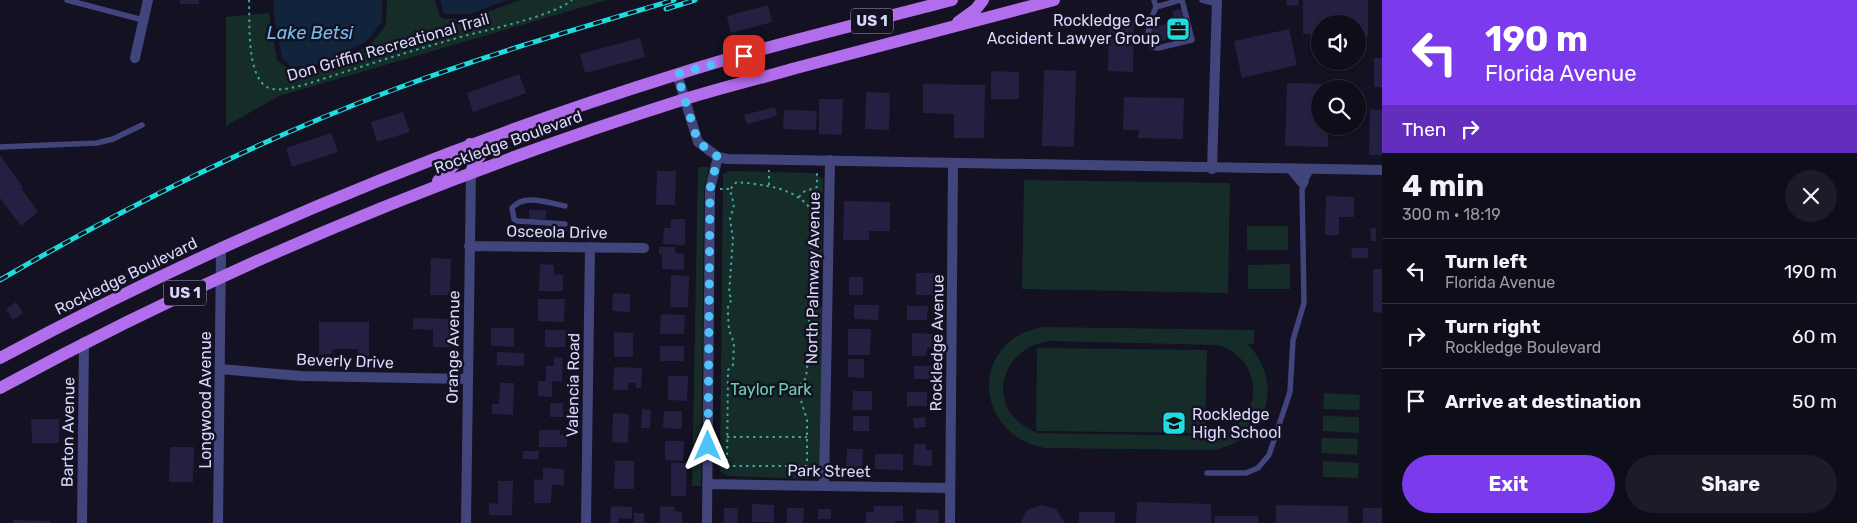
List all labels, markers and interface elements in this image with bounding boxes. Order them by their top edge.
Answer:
road number: US 1 [851,8,893,34]
street label: Don Griffin Recreational Trail [285,9,491,85]
place label: Rockledge Car Accident Lawyer Group [987,11,1160,48]
map controls [1311,15,1366,135]
button: sound [1311,15,1366,70]
office icon: Rockledge Car Accident Lawyer Group [1165,16,1191,42]
text: 190 m [1485,18,1588,60]
icon: left [1402,20,1467,85]
water label: Lake Betsi [267,22,354,44]
pin [723,35,765,77]
icon: arrive [730,42,758,70]
text: Florida Avenue [1485,60,1637,87]
button: search [1311,80,1366,135]
street label: Rockledge Boulevard [431,106,585,178]
icon: right [1456,115,1484,143]
text: Then [1402,118,1446,141]
text: 4 min [1402,168,1484,204]
button: close [1785,170,1837,222]
street label: North Palmway Avenue [802,192,824,364]
text: 300 m · 18:19 [1402,205,1501,224]
street label: Osceola Drive [506,222,608,242]
street label: Rockledge Boulevard [52,233,200,319]
text: Turn left [1445,250,1527,273]
icon: left [1402,257,1430,285]
text: 190 m [1784,260,1837,283]
text: Florida Avenue [1445,273,1555,292]
street label: Rockledge Avenue [926,274,948,412]
road number: US 1 [164,280,206,306]
street label: Orange Avenue [443,290,463,404]
text: Turn right [1445,315,1540,338]
icon: right [1402,322,1430,350]
text: 60 m [1792,325,1837,348]
street label: Longwood Avenue [196,331,215,469]
street label: Valencia Road [563,333,583,437]
text: Rockledge Boulevard [1445,338,1601,357]
street label: Beverly Drive [296,350,394,372]
street label: Barton Avenue [58,377,78,487]
park label: Taylor Park [730,380,812,399]
icon: arrive [1402,387,1430,415]
text: Arrive at destination [1445,390,1641,413]
text: 50 m [1792,390,1837,413]
place label: Rockledge High School [1192,405,1281,442]
school or university icon: Rockledge High School [1161,410,1187,436]
position arrow [681,419,733,471]
button: Exit [1402,455,1615,513]
button: Share [1625,455,1837,513]
street label: Park Street [787,461,871,481]

